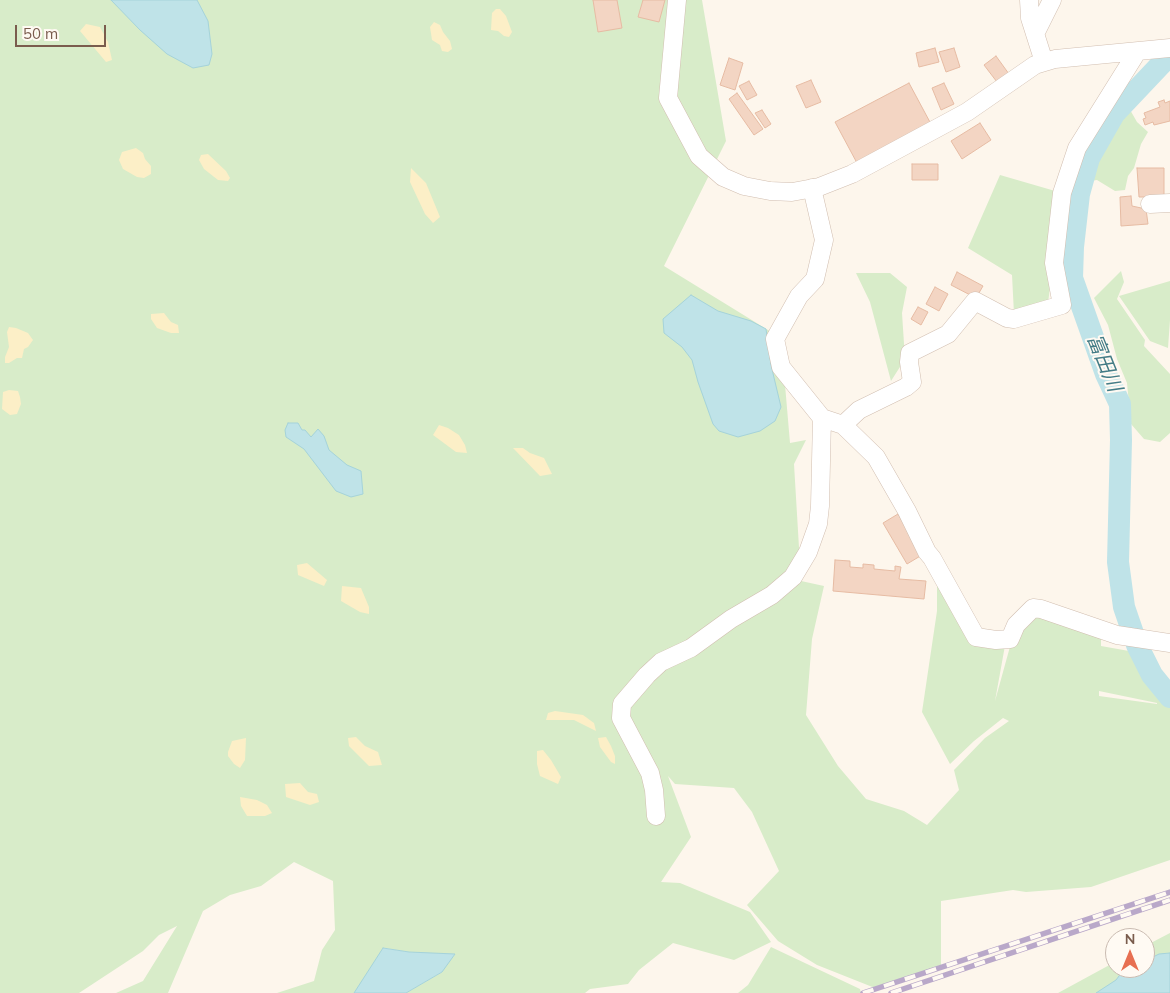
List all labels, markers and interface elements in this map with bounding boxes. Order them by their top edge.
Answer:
scale bar [18,15,109,47]
text: 50 m [23,24,58,43]
water label: 富田川 [1082,331,1126,395]
north arrow [1105,928,1155,978]
text: N [1125,930,1135,948]

